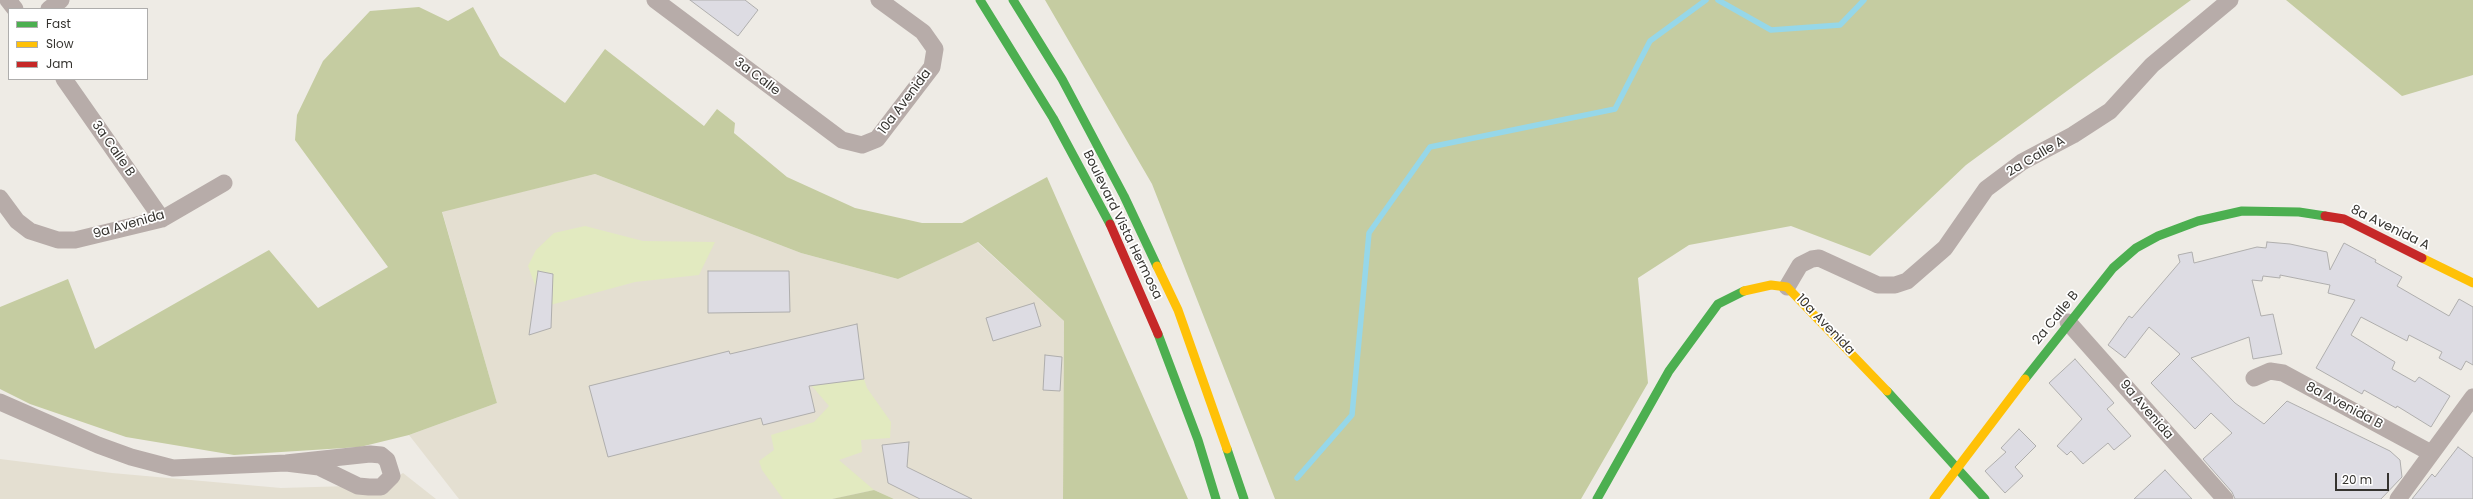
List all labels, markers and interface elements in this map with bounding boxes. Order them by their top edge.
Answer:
legend [8,8,148,80]
text: Fast [46,15,71,32]
text: Slow [46,35,74,52]
text: Jam [46,55,73,72]
street label: 3a Calle [731,55,783,99]
street label: 10a Avenida [875,66,935,138]
street label: 3a Calle B [88,118,138,180]
street label: 2a Calle A [2004,134,2068,180]
street label: Boulevard Vista Hermosa [1079,148,1165,302]
street label: 8a Avenida A [2348,202,2432,254]
street label: 9a Avenida [91,207,167,243]
street label: 2a Calle B [2030,288,2082,348]
street label: 10a Avenida [1792,292,1858,358]
street label: 9a Avenida [2116,377,2176,443]
street label: 8a Avenida B [2303,379,2385,433]
scale bar [2337,465,2391,491]
text: 20 m [2342,471,2372,488]

